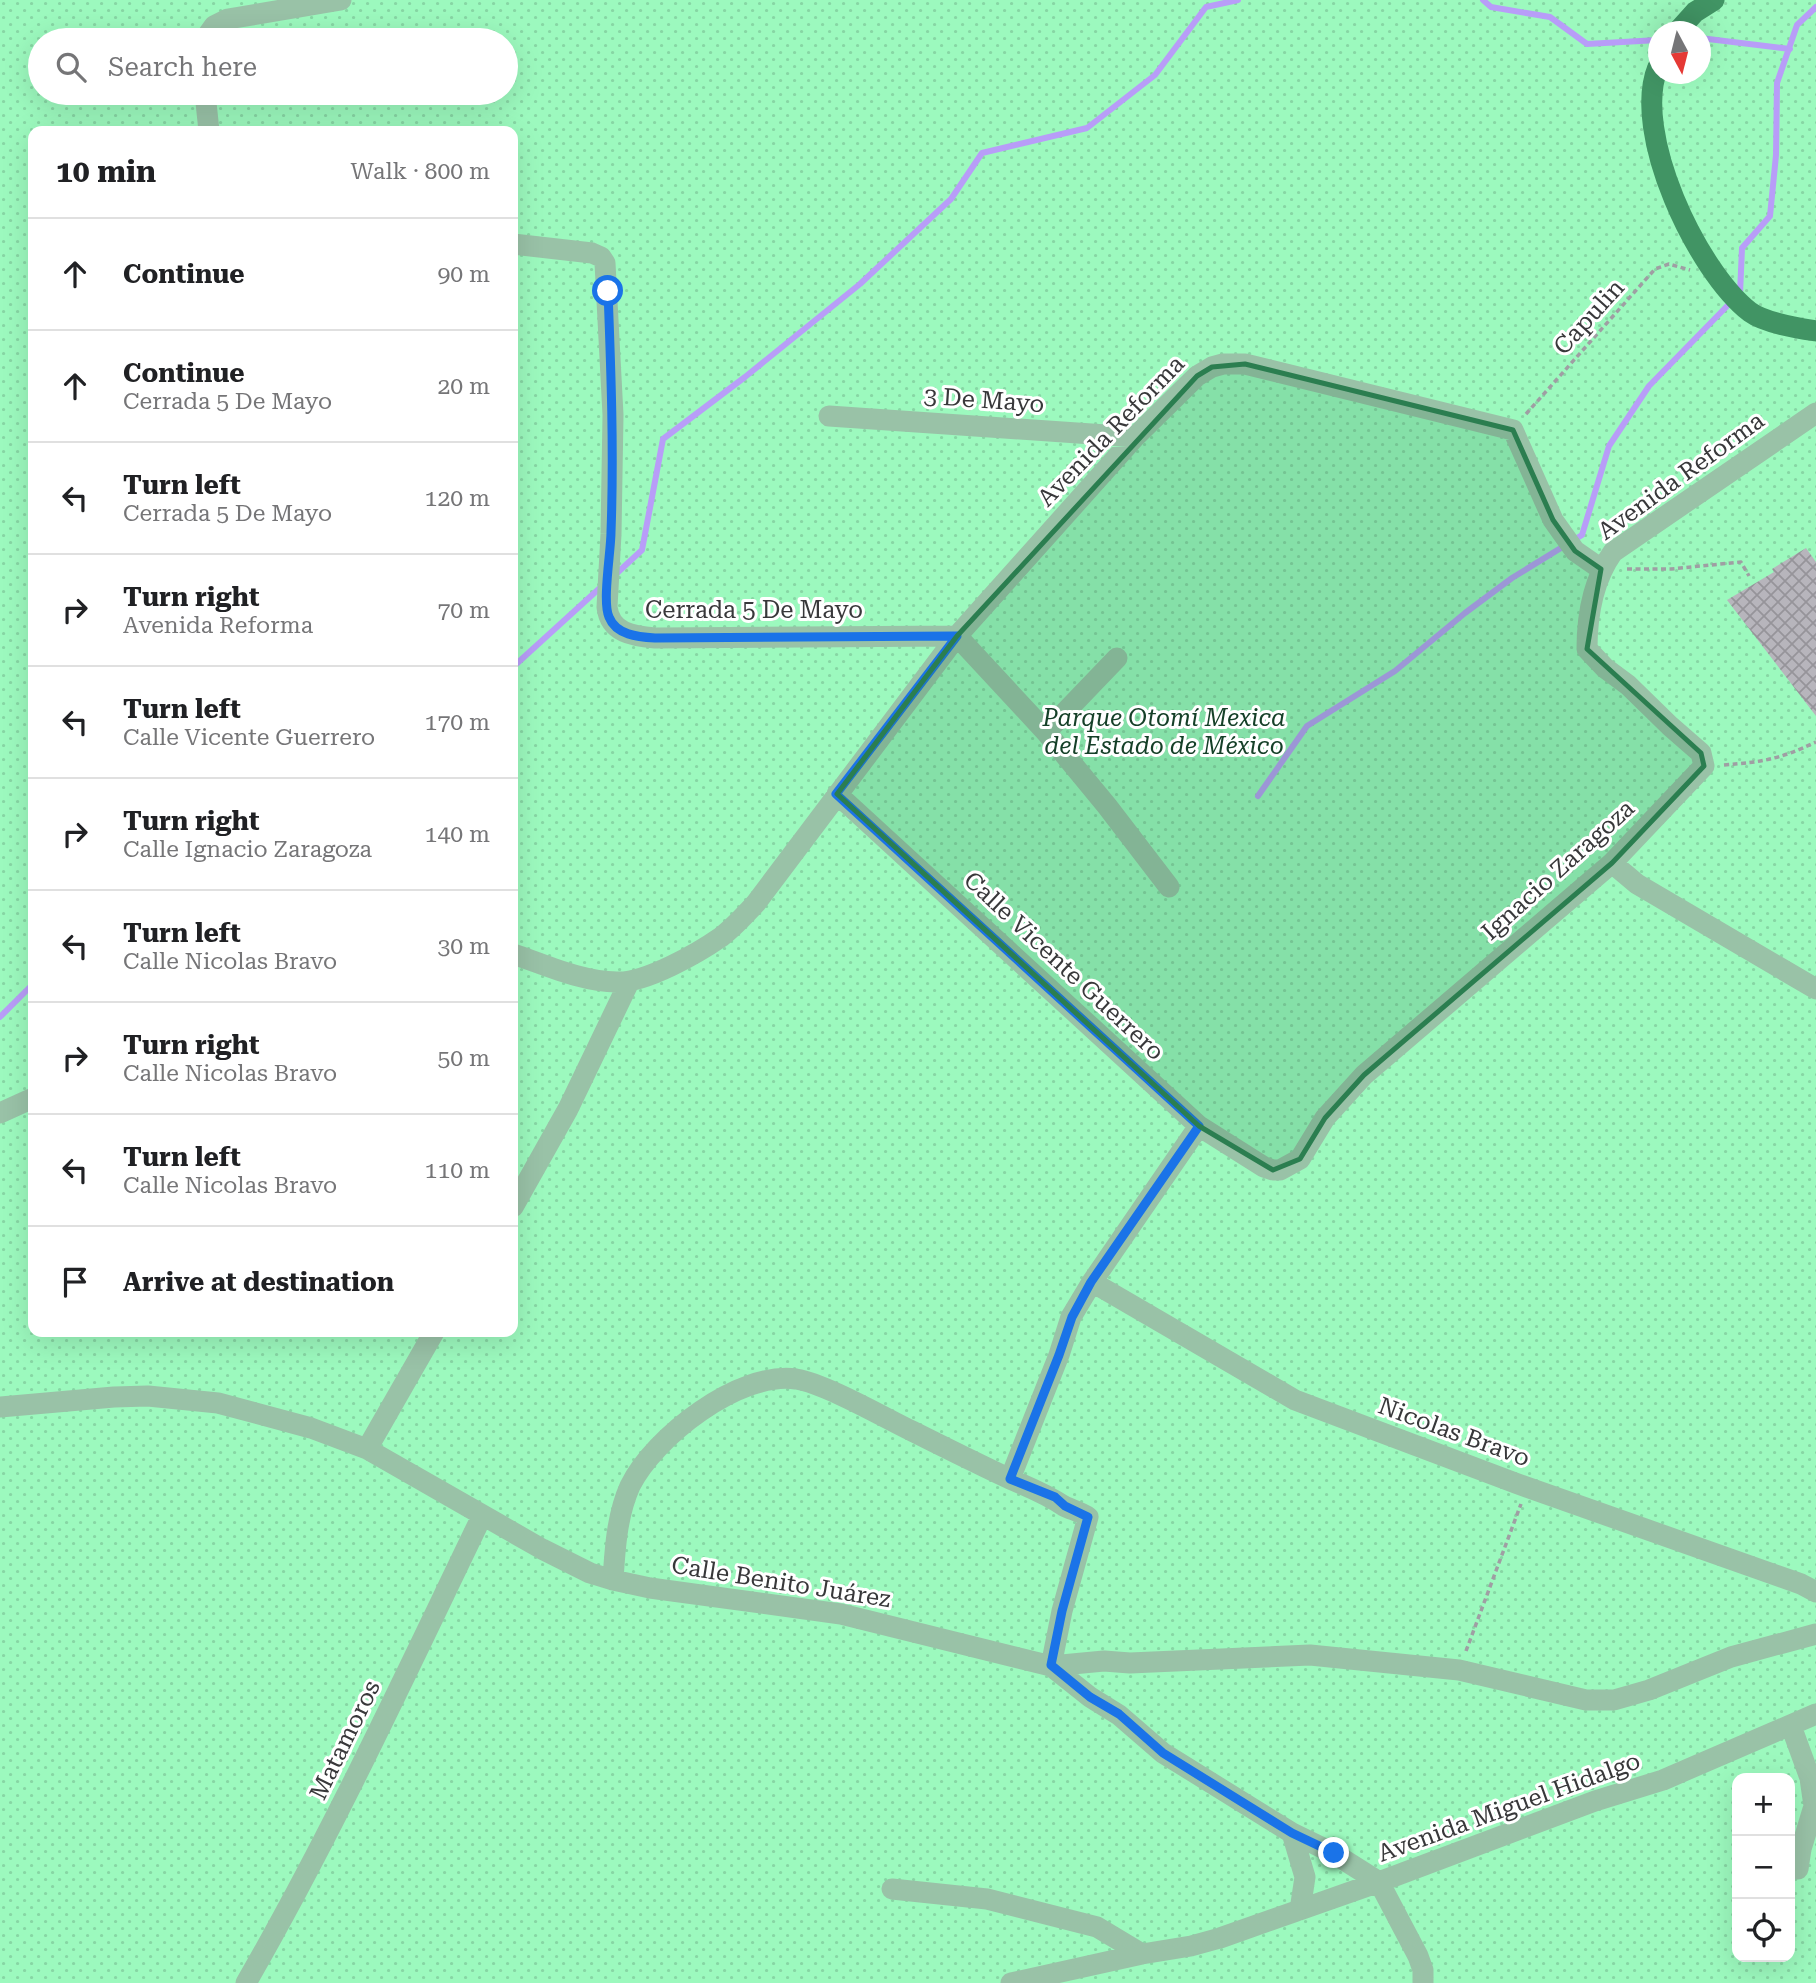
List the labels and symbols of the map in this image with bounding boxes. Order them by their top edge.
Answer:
north arrow [1648,21,1711,84]
street label: Capulin [1548,274,1630,360]
route start [592,275,623,306]
street label: Avenida Reforma [1032,350,1190,512]
street label: 3 De Mayo [923,382,1045,418]
street label: Avenida Reforma [1593,406,1769,546]
street label: Cerrada 5 De Mayo [645,596,863,624]
park label: Parque Otomí Mexica del Estado de México [1041,704,1286,760]
street label: Ignacio Zaragoza [1476,794,1640,946]
street label: Calle Vicente Guerrero [958,866,1170,1066]
street label: Nicolas Bravo [1374,1392,1534,1472]
street label: Calle Benito Juárez [669,1551,893,1613]
street label: Matamoros [304,1676,386,1804]
street label: Avenida Miguel Hidalgo [1374,1746,1644,1868]
route end [1318,1837,1349,1868]

